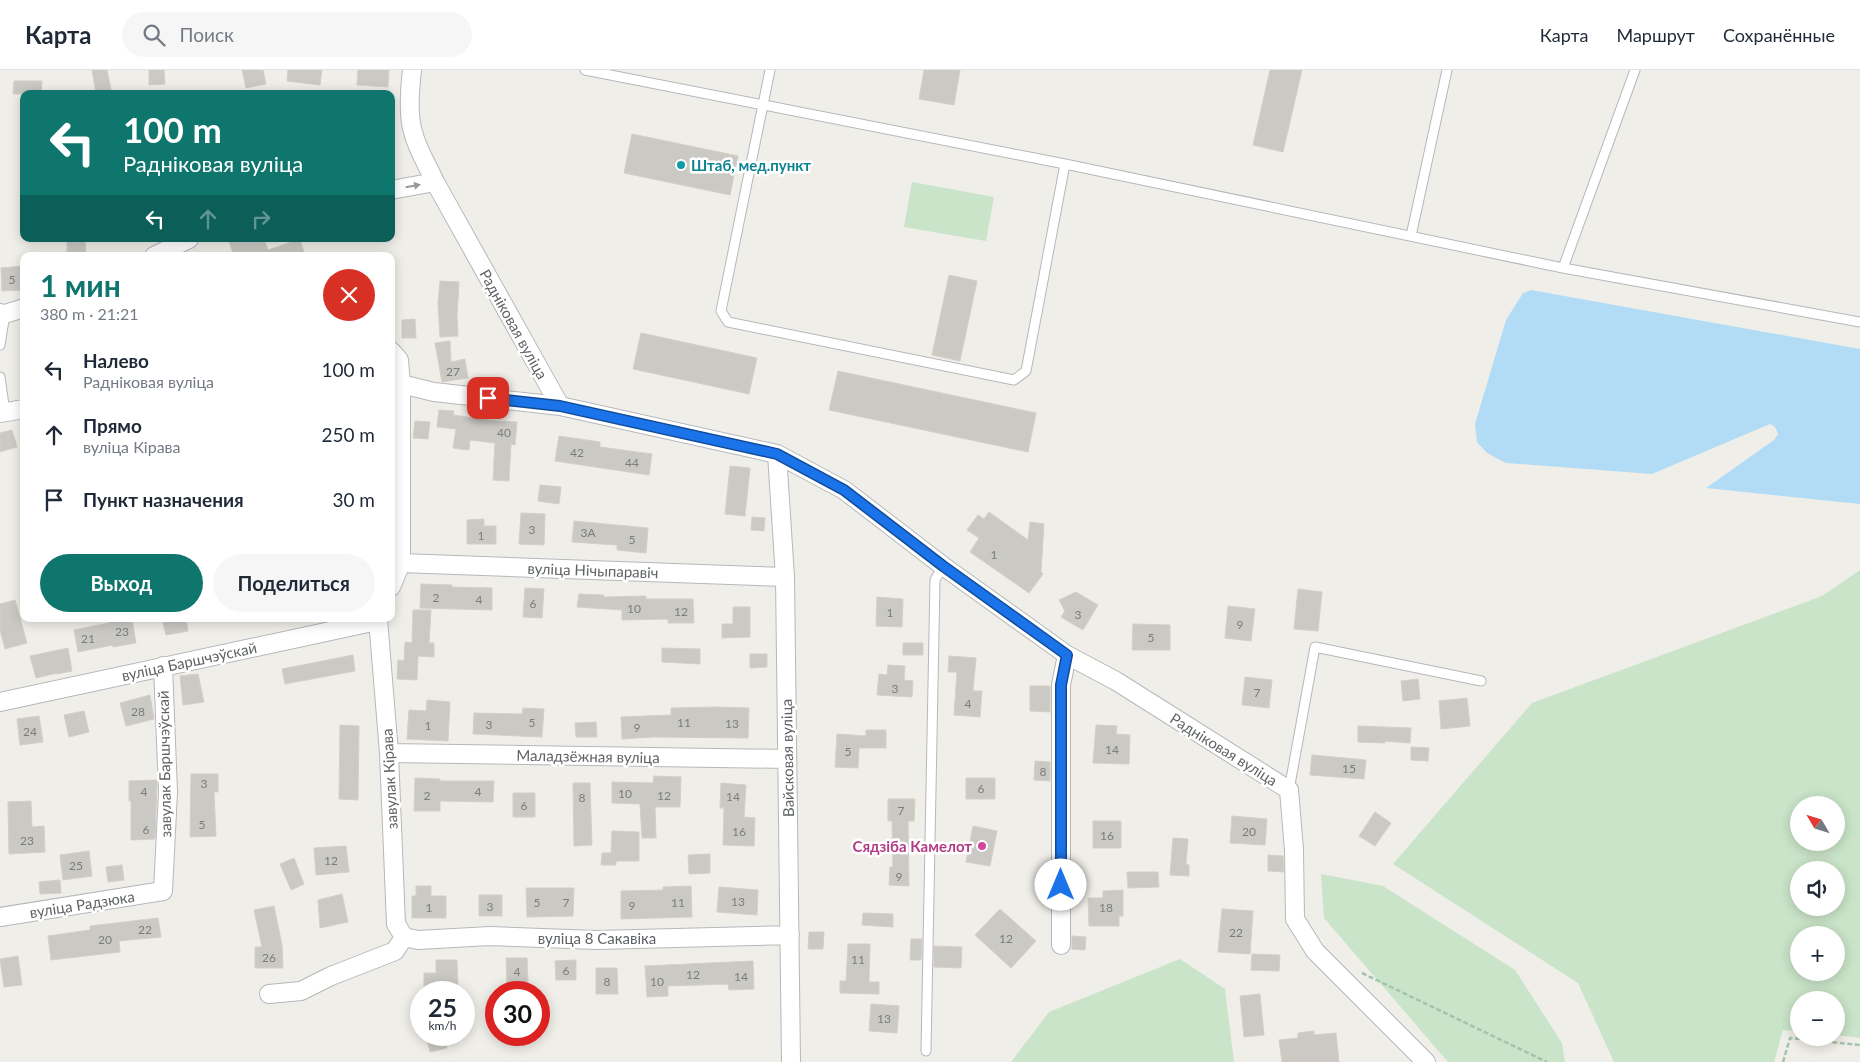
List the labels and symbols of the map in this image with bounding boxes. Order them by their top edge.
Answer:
place label: Штаб, мeд.пункт [691,156,811,174]
marker: Штаб, мeд.пункт [675,159,687,171]
one-way arrow [406,182,422,190]
street label: Радніковая вуліца [476,266,552,382]
house number: 5 [9,272,16,287]
house number: 27 [446,364,460,379]
pin [467,377,509,419]
house number: 40 [497,425,511,440]
house number: 42 [570,445,584,460]
house number: 44 [625,455,639,470]
house number: 3 [529,522,536,537]
house number: 3А [580,525,596,540]
house number: 1 [478,528,485,543]
house number: 5 [629,532,636,547]
house number: 1 [991,547,998,562]
street label: вуліца Нічыпаравіч [527,559,659,581]
house number: 2 [433,590,440,605]
house number: 4 [476,592,483,607]
house number: 6 [530,596,537,611]
house number: 10 [627,601,641,616]
house number: 12 [674,604,688,619]
house number: 1 [887,605,894,620]
house number: 3 [1075,607,1082,622]
house number: 9 [1237,617,1244,632]
house number: 23 [115,624,129,639]
house number: 5 [1148,630,1155,645]
house number: 21 [81,631,95,646]
street label: вуліца Баршчэўскай [120,638,258,684]
house number: 3 [892,681,899,696]
house number: 7 [1254,685,1261,700]
street label: завулак Баршчэўскай [154,690,174,838]
house number: 4 [965,696,972,711]
street label: Вайсковая вуліца [777,699,797,817]
house number: 28 [131,704,145,719]
street label: Радніковая вуліца [1167,709,1281,789]
house number: 5 [529,715,536,730]
house number: 11 [677,715,691,730]
house number: 13 [725,716,739,731]
house number: 3 [486,717,493,732]
house number: 1 [425,718,432,733]
house number: 9 [634,720,641,735]
house number: 24 [23,724,37,739]
street label: завулак Кірава [377,728,401,830]
house number: 14 [1105,742,1119,757]
house number: 5 [845,744,852,759]
street label: Маладзёжная вуліца [516,746,660,766]
house number: 15 [1342,761,1356,776]
house number: 8 [1040,764,1047,779]
house number: 3 [201,776,208,791]
house number: 6 [978,781,985,796]
house number: 4 [141,784,148,799]
house number: 4 [475,784,482,799]
house number: 10 [618,786,632,801]
house number: 2 [424,788,431,803]
house number: 12 [657,788,671,803]
house number: 14 [726,789,740,804]
house number: 8 [579,790,586,805]
north arrow [1790,796,1845,851]
house number: 6 [521,798,528,813]
house number: 7 [898,803,905,818]
house number: 5 [199,817,206,832]
house number: 6 [143,822,150,837]
house number: 16 [732,824,746,839]
house number: 20 [1242,824,1256,839]
house number: 16 [1100,828,1114,843]
house number: 23 [20,833,34,848]
place label: Сядзіба Камелот [853,837,972,855]
marker: Сядзіба Камелот [976,840,988,852]
house number: 12 [324,853,338,868]
house number: 25 [69,858,83,873]
position arrow [1034,858,1086,910]
house number: 9 [896,869,903,884]
street label: вуліца Радзюка [28,887,136,921]
house number: 13 [731,894,745,909]
house number: 5 [534,895,541,910]
house number: 7 [563,895,570,910]
house number: 11 [671,895,685,910]
house number: 9 [629,898,636,913]
house number: 3 [487,899,494,914]
house number: 1 [426,900,433,915]
house number: 18 [1099,900,1113,915]
house number: 22 [138,922,152,937]
house number: 22 [1229,925,1243,940]
street label: вуліца 8 Сакавіка [538,929,656,947]
house number: 12 [999,931,1013,946]
house number: 20 [98,932,112,947]
house number: 26 [262,950,276,965]
house number: 11 [851,952,865,967]
house number: 6 [563,963,570,978]
house number: 4 [514,964,521,979]
house number: 12 [686,967,700,982]
house number: 14 [734,969,748,984]
house number: 8 [604,974,611,989]
house number: 10 [650,974,664,989]
speed limit sign: 30 [485,981,550,1046]
house number: 13 [877,1011,891,1026]

